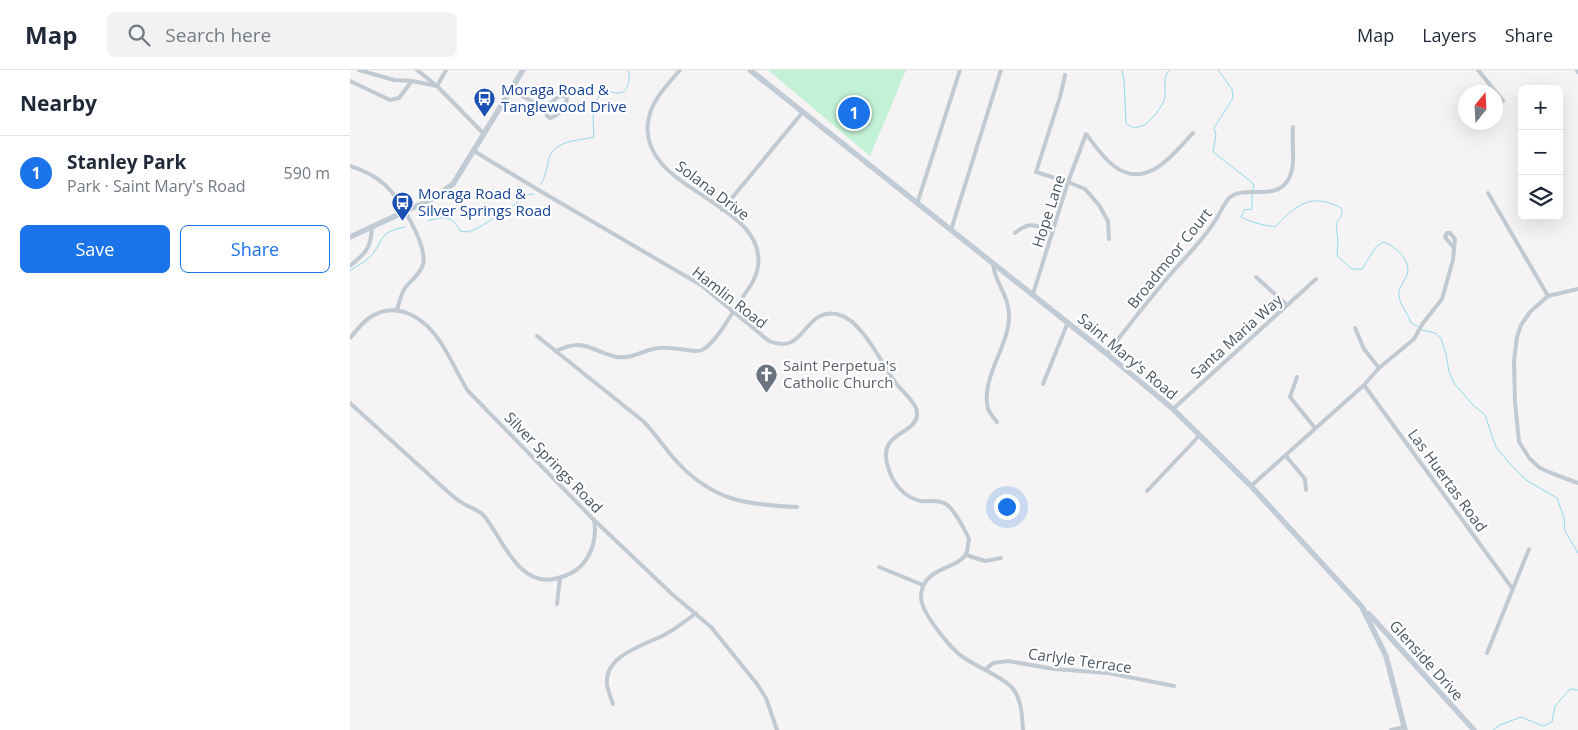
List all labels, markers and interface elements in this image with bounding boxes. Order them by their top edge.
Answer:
search box [107,12,457,57]
text: Map [25,18,77,51]
icon: search [125,21,153,49]
text: Search here [165,22,271,48]
text: Map [1357,23,1394,47]
text: Layers [1422,23,1477,47]
text: Share [1505,23,1553,47]
place label: Moraga Road & Tanglewood Drive [501,79,627,116]
north arrow [1458,85,1503,130]
map controls [1518,85,1563,220]
button: + [1518,85,1563,130]
bus stop icon: Moraga Road & Tanglewood Drive [473,86,497,117]
text: Nearby [20,89,97,117]
pin: 1 [838,94,870,132]
button: − [1518,130,1563,175]
text: Stanley Park [67,149,186,175]
street label: Solana Drive [672,156,754,224]
text: 1 [31,162,41,184]
text: 590 m [284,162,330,184]
street label: Hope Lane [1027,172,1069,250]
text: Park · Saint Mary's Road [67,175,246,197]
button: layers [1518,175,1563,220]
place label: Moraga Road & Silver Springs Road [418,183,551,220]
bus stop icon: Moraga Road & Silver Springs Road [390,190,414,221]
street label: Broadmoor Court [1122,204,1216,312]
button: Save [20,225,170,273]
button: Share [180,225,330,273]
street label: Hamlin Road [688,261,772,333]
street label: Santa Maria Way [1186,289,1287,383]
street label: Saint Mary's Road [1074,308,1182,404]
place label: Saint Perpetua's Catholic Church [783,355,896,392]
church icon: Saint Perpetua's Catholic Church [755,362,779,393]
street label: Silver Springs Road [501,407,607,517]
street label: Las Huertas Road [1404,425,1492,535]
your location [994,494,1020,520]
street label: Glenside Drive [1386,616,1468,704]
street label: Carlyle Terrace [1027,643,1133,677]

